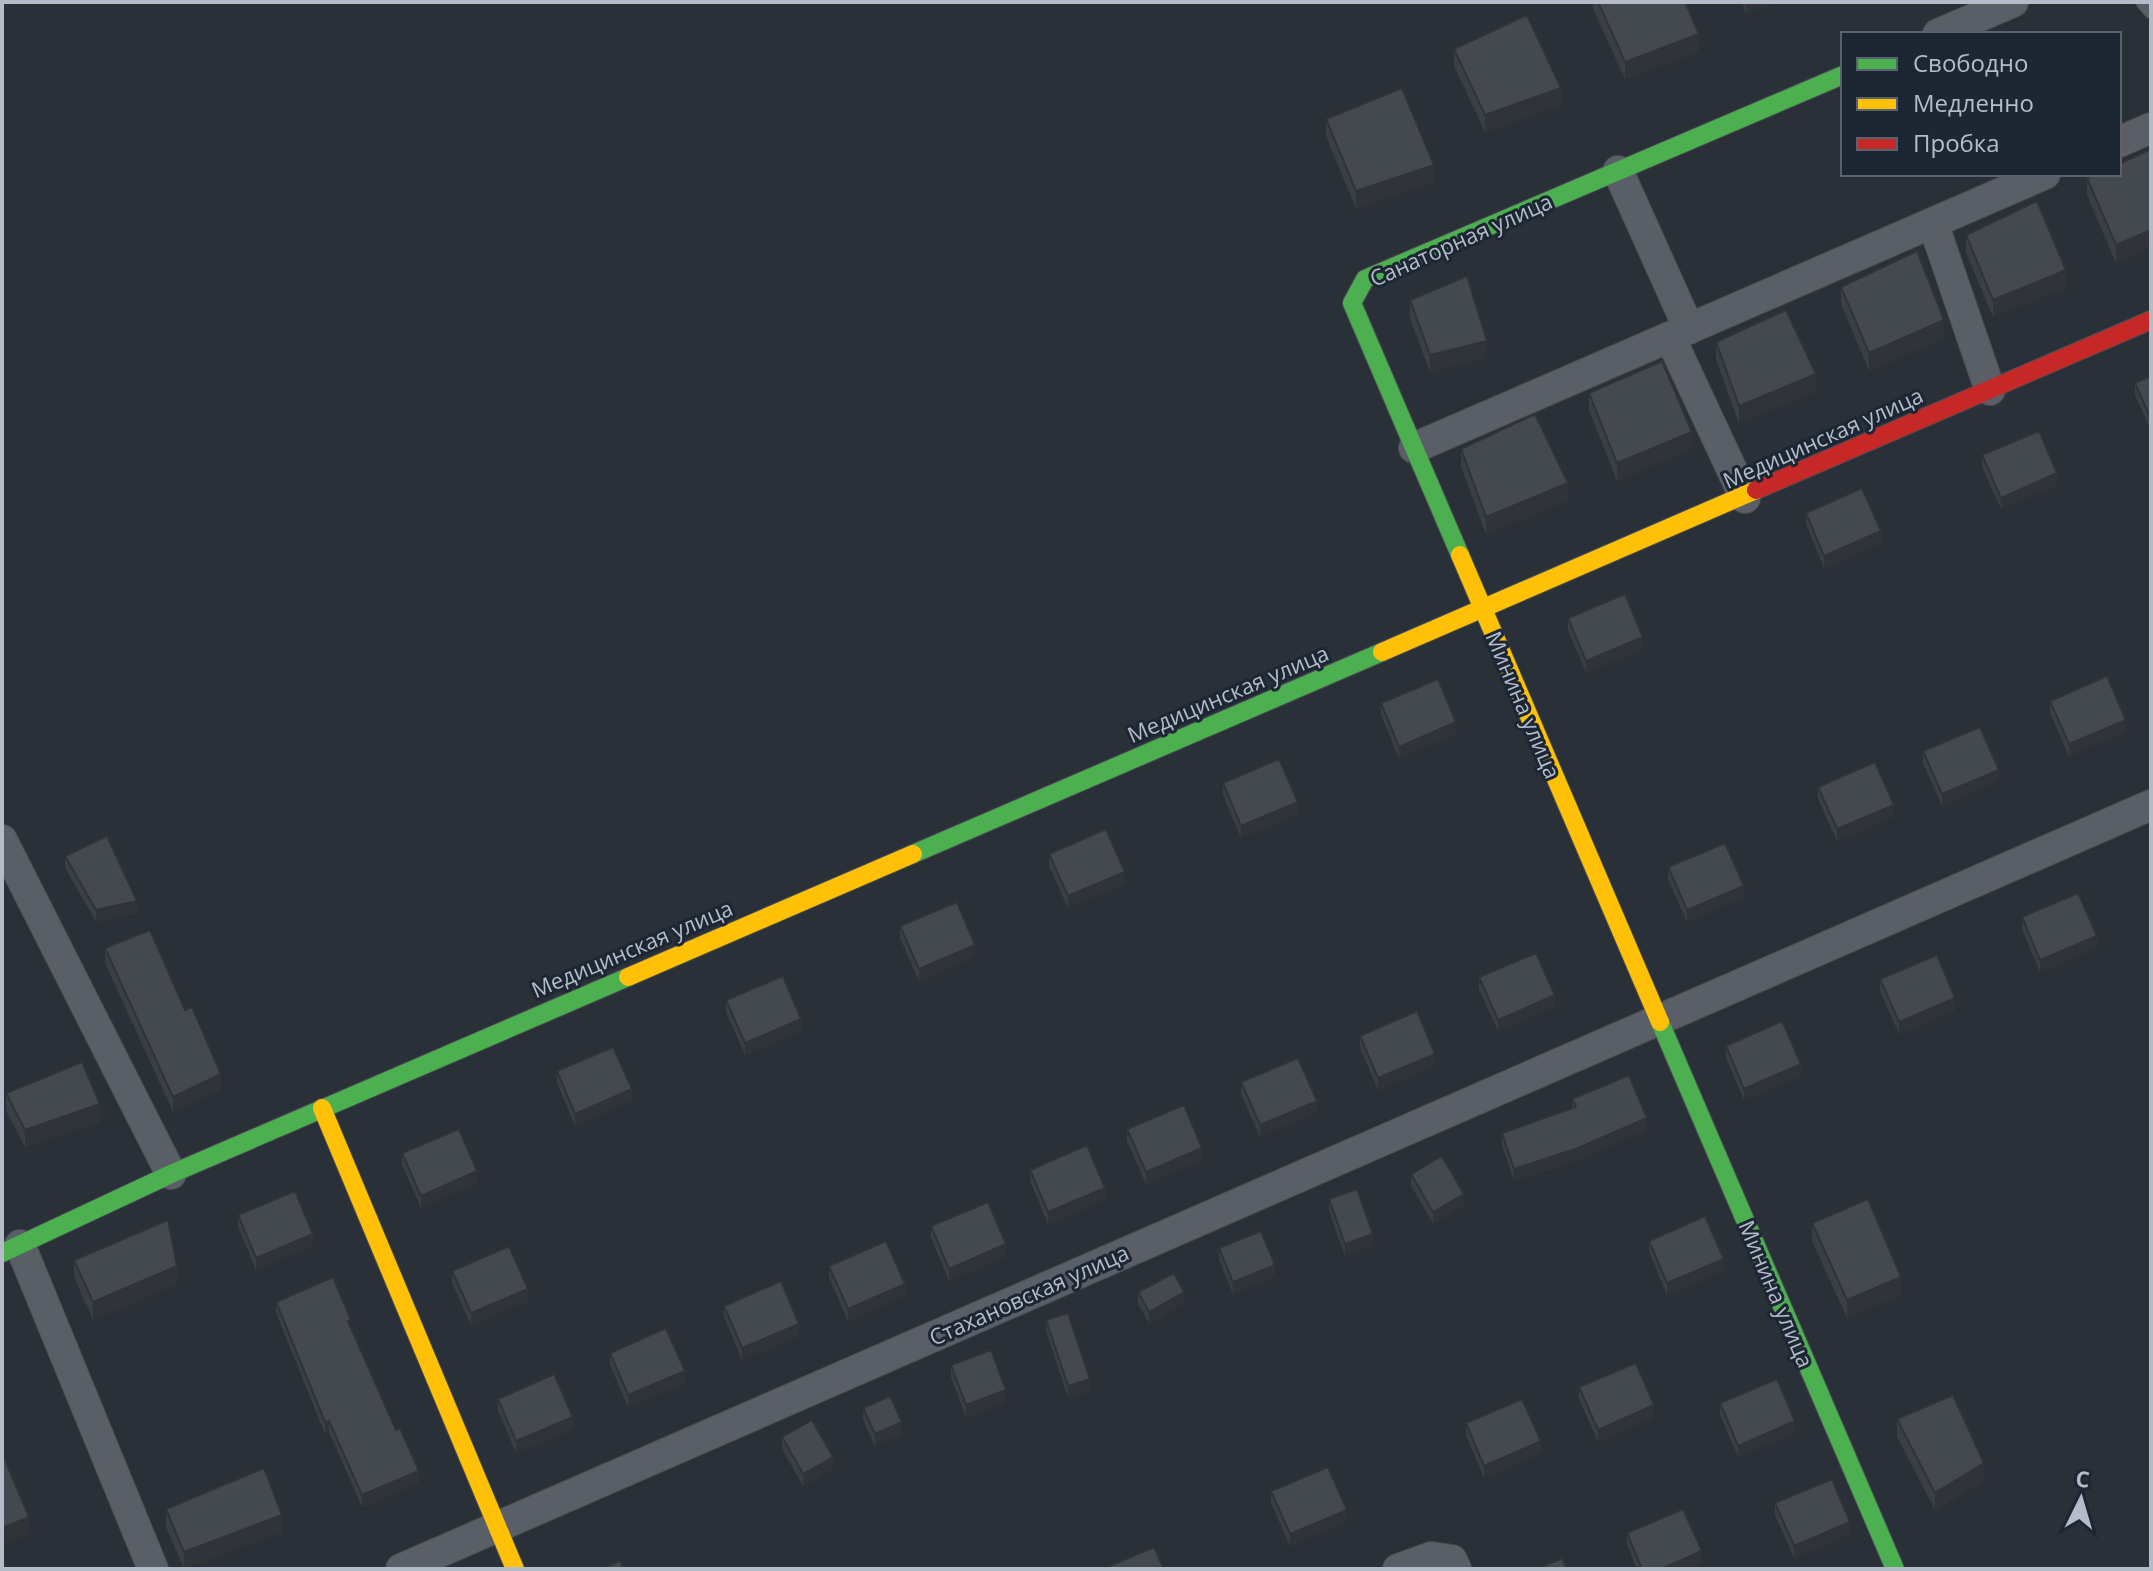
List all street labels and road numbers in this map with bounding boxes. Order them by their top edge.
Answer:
street label: Санаторная улица [1365,185,1557,293]
street label: Медицинская улица [1718,379,1927,495]
street label: Минина улица [1479,626,1568,783]
street label: Медицинская улица [1122,637,1333,749]
street label: Медицинская улица [526,892,737,1004]
street label: Минина улица [1732,1215,1821,1372]
street label: Стахановская улица [924,1237,1133,1352]

